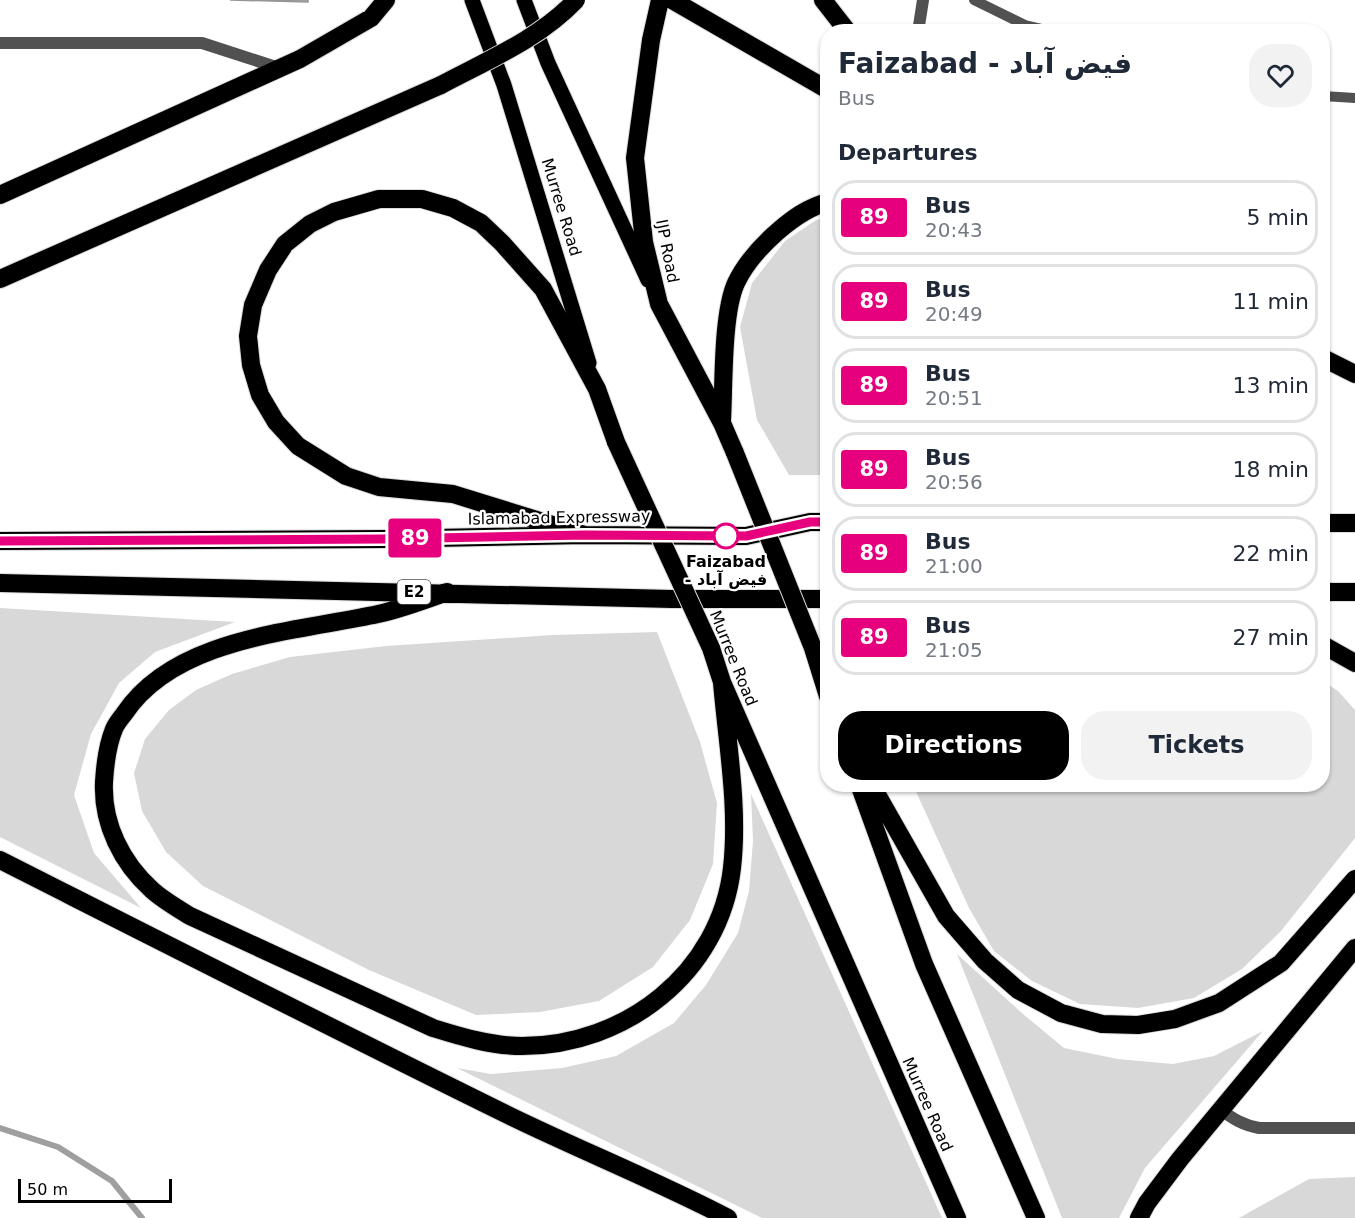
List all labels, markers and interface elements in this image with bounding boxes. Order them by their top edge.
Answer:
button: heart [1249,44,1312,107]
text: Faizabad - فیض آباد [838,47,1132,80]
text: Bus [838,86,875,110]
text: Departures [838,140,978,165]
street label: Murree Road [538,156,585,258]
text: Bus [925,193,971,218]
text: 89 [859,205,889,229]
text: 5 min [1247,205,1309,230]
street label: IJP Road [652,218,683,284]
text: 20:43 [925,218,983,242]
text: Bus [925,277,971,302]
text: 89 [859,289,889,313]
text: 11 min [1233,289,1309,314]
text: 20:49 [925,302,983,326]
text: Bus [925,361,971,386]
text: 89 [859,373,889,397]
text: 13 min [1233,373,1309,398]
text: 20:51 [925,386,983,410]
text: Bus [925,445,971,470]
text: 89 [859,457,889,481]
text: 18 min [1233,457,1309,482]
text: 20:56 [925,470,983,494]
street label: Islamabad Expressway [467,506,651,529]
line badge: 89 [388,518,442,558]
marker: Faizabad - فیض آباد [713,523,739,549]
text: 89 [400,526,430,550]
text: Bus [925,529,971,554]
text: 89 [859,541,889,565]
text: 22 min [1233,541,1309,566]
place label: Faizabad - فیض آباد [685,552,767,589]
text: 21:00 [925,554,983,578]
road number: E2 [398,580,430,604]
street label: Murree Road [706,608,761,709]
text: Bus [925,613,971,638]
text: 89 [859,625,889,649]
text: 27 min [1233,625,1309,650]
text: 21:05 [925,638,983,662]
button: Directions [838,711,1069,780]
button: Tickets [1081,711,1312,780]
street label: Murree Road [898,1054,957,1154]
scale bar [18,1176,172,1204]
text: 50 m [27,1180,68,1199]

